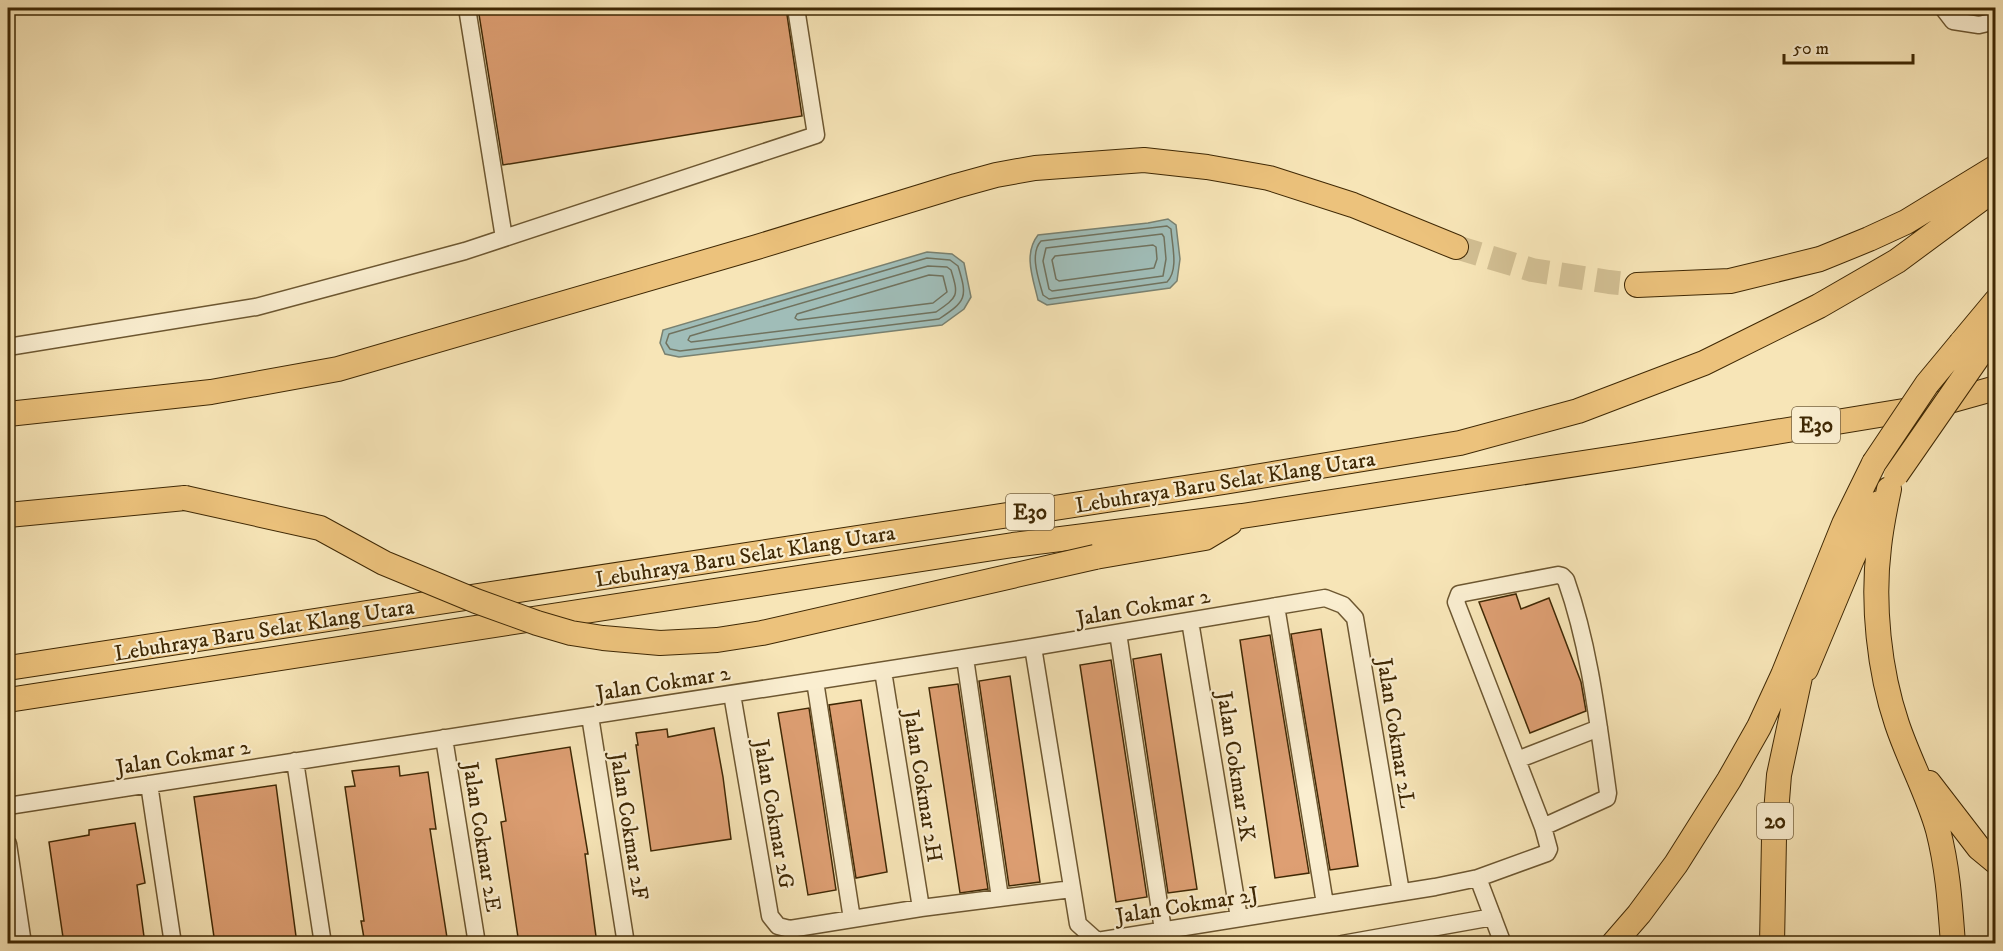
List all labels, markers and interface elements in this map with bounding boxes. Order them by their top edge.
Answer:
scale bar [1784,27,1913,65]
text: 50 m [1793,38,1829,60]
road number: E30 [1792,407,1840,443]
street label: Lebuhraya Baru Selat Klang Utara [1073,445,1378,520]
road number: E30 [1006,494,1054,530]
street label: Lebuhraya Baru Selat Klang Utara [593,519,898,594]
street label: Jalan Cokmar 2 [1072,582,1213,633]
street label: Lebuhraya Baru Selat Klang Utara [112,593,417,668]
street label: Jalan Cokmar 2L [1370,654,1421,810]
street label: Jalan Cokmar 2 [592,660,732,708]
street label: Jalan Cokmar 2K [1210,688,1261,843]
street label: Jalan Cokmar 2H [897,706,948,864]
street label: Jalan Cokmar 2 [112,734,252,782]
street label: Jalan Cokmar 2G [747,736,800,891]
street label: Jalan Cokmar 2F [603,749,654,902]
street label: Jalan Cokmar 2E [456,758,507,914]
road number: 20 [1757,803,1793,839]
street label: Jalan Cokmar 2J [1112,881,1261,930]

